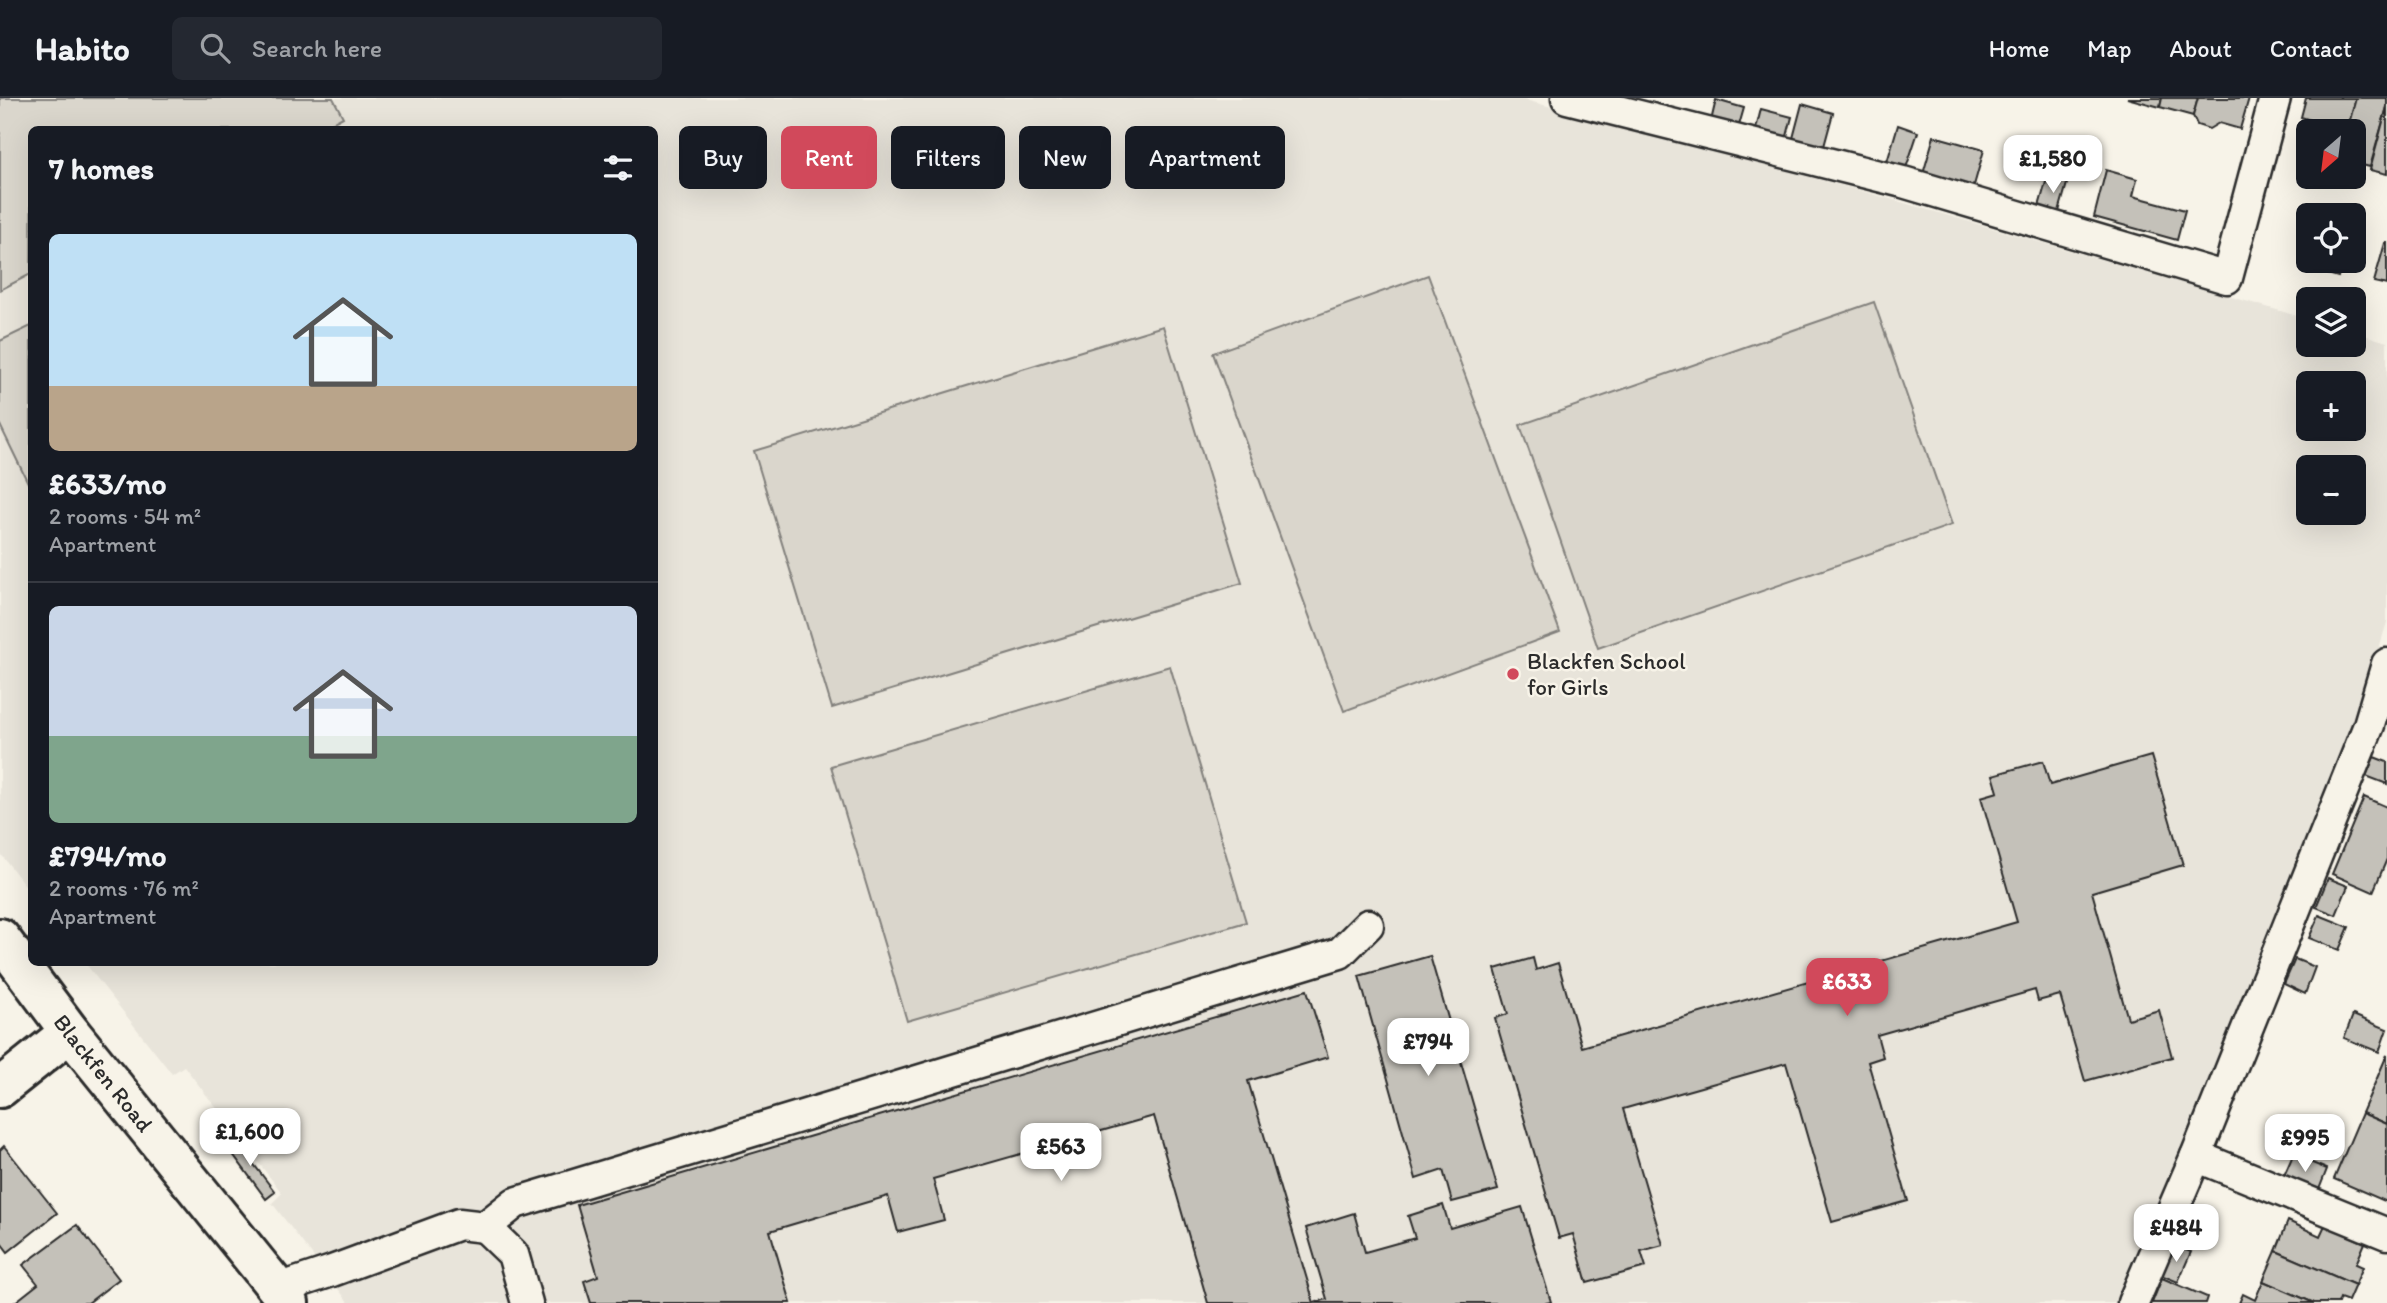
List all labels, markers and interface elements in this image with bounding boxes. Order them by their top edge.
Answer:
search box [172,17,662,80]
text: Habito [35,29,130,68]
icon: search [196,29,234,67]
text: Search here [252,32,382,64]
text: Home [1989,34,2049,63]
text: Map [2087,34,2131,63]
text: About [2169,34,2232,63]
text: Contact [2270,34,2352,63]
north arrow [2296,119,2366,189]
map controls [2296,119,2366,525]
chip: Buy [679,126,767,189]
chip: Rent [781,126,877,189]
chip: Filters [891,126,1005,189]
chip: New [1019,126,1111,189]
chip: Apartment [1125,126,1285,189]
pin: £1,580 [1996,136,2110,195]
text: £1,580 [2019,144,2087,172]
icon: filters [599,149,637,187]
text: 7 homes [49,150,154,187]
button: locate [2296,203,2366,273]
icon: home [280,279,406,405]
button: layers [2296,287,2366,357]
button: + [2296,371,2366,441]
button: − [2296,455,2366,525]
text: £633/mo [49,465,167,502]
text: 2 rooms · 54 m² [49,502,201,530]
text: Apartment [49,530,156,558]
place label: Blackfen School for Girls [1527,647,1686,701]
icon: home [280,651,406,777]
marker: Blackfen School for Girls [1505,666,1521,682]
text: £794/mo [49,837,167,874]
text: 2 rooms · 76 m² [49,874,199,902]
text: Apartment [49,902,156,930]
pin: £633 [1806,958,1888,1018]
text: £633 [1822,967,1872,995]
street label: Blackfen Road [48,1009,159,1138]
pin: £794 [1387,1018,1469,1078]
text: £794 [1403,1027,1453,1055]
pin: £1,600 [193,1108,307,1168]
pin: £995 [2264,1114,2346,1174]
text: £1,600 [216,1117,284,1145]
text: £995 [2281,1123,2329,1151]
pin: £563 [1020,1124,1102,1183]
text: £563 [1036,1132,1086,1160]
pin: £484 [2135,1204,2217,1264]
text: £484 [2150,1213,2202,1241]

